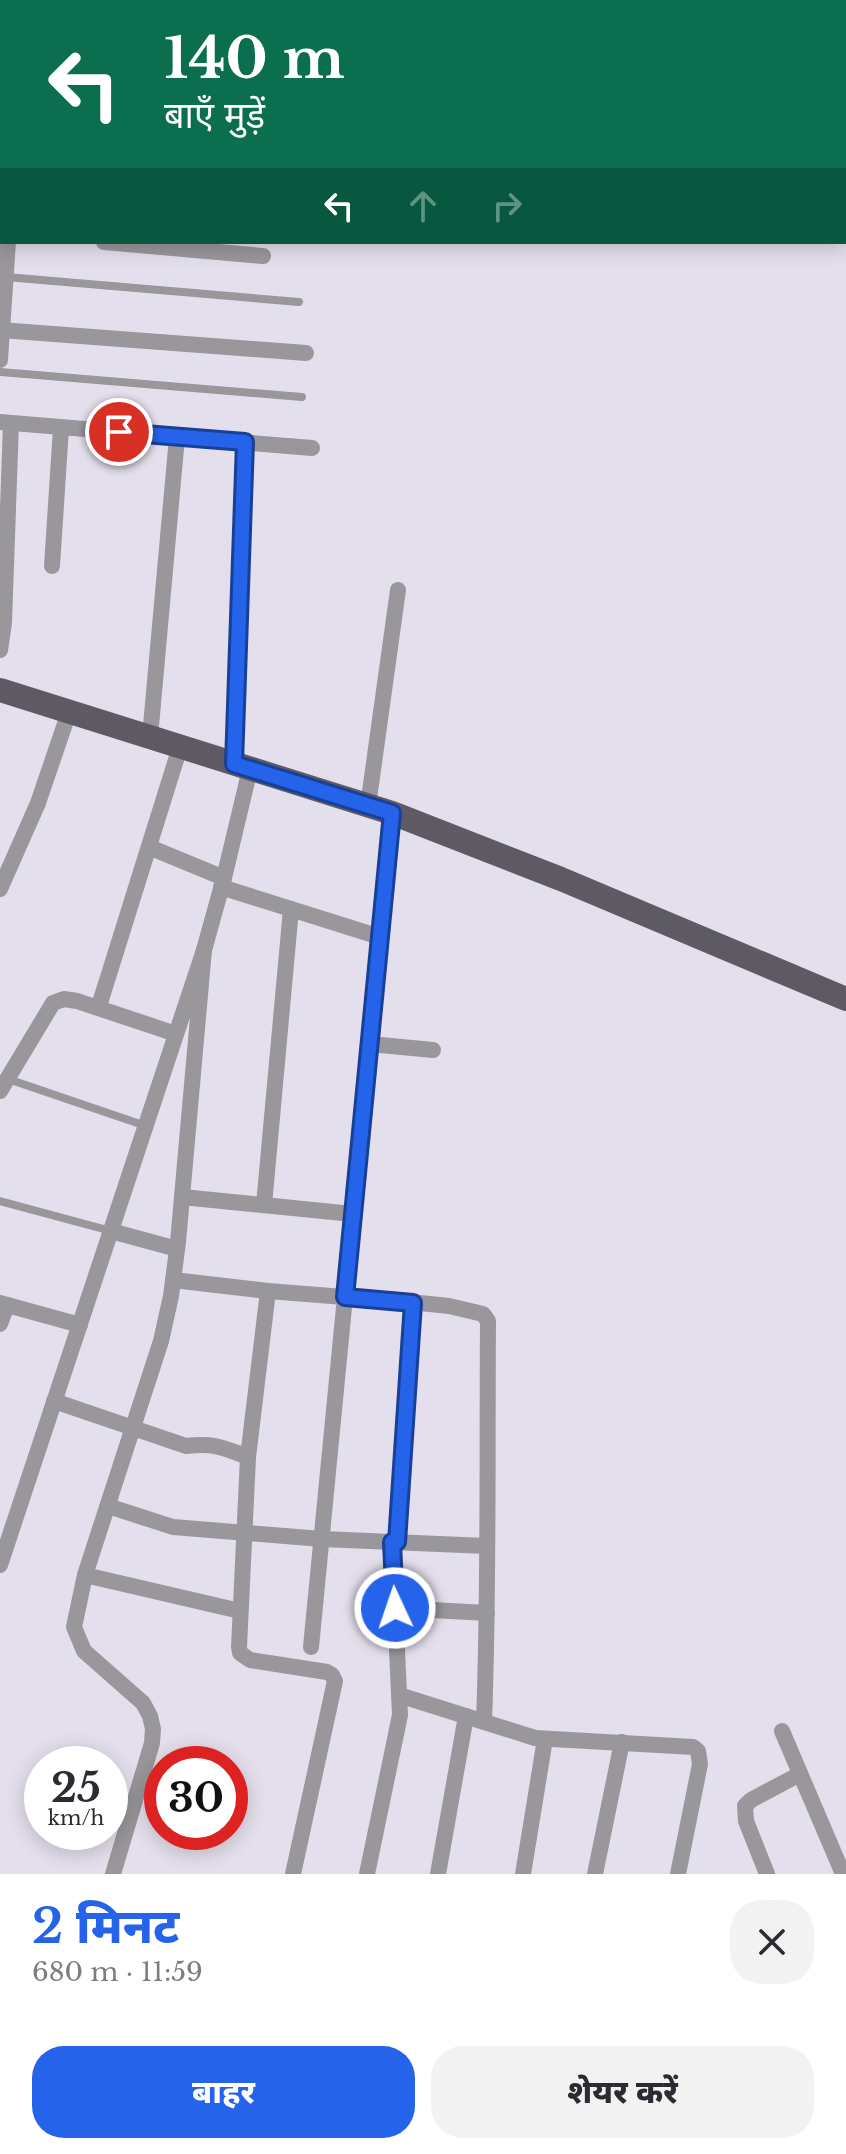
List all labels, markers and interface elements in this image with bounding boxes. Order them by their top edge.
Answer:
text: 140 m [164,24,345,93]
icon: left [32,32,136,136]
text: बाएँ मुड़ें [164,93,265,138]
icon: left [317,184,361,228]
icon: ahead [401,184,445,228]
icon: right [485,184,529,228]
pin [85,398,153,466]
icon: arrive [97,410,141,454]
position arrow [353,1566,437,1650]
speed limit sign: 30 [144,1746,248,1850]
text: 25 [51,1763,101,1813]
text: km/h [48,1806,104,1830]
text: 2 मिनट [32,1896,179,1956]
button: close [730,1900,814,1984]
text: 680 m · 11:59 [32,1956,203,1988]
button: बाहर [32,2046,415,2138]
button: शेयर करें [431,2046,814,2138]

